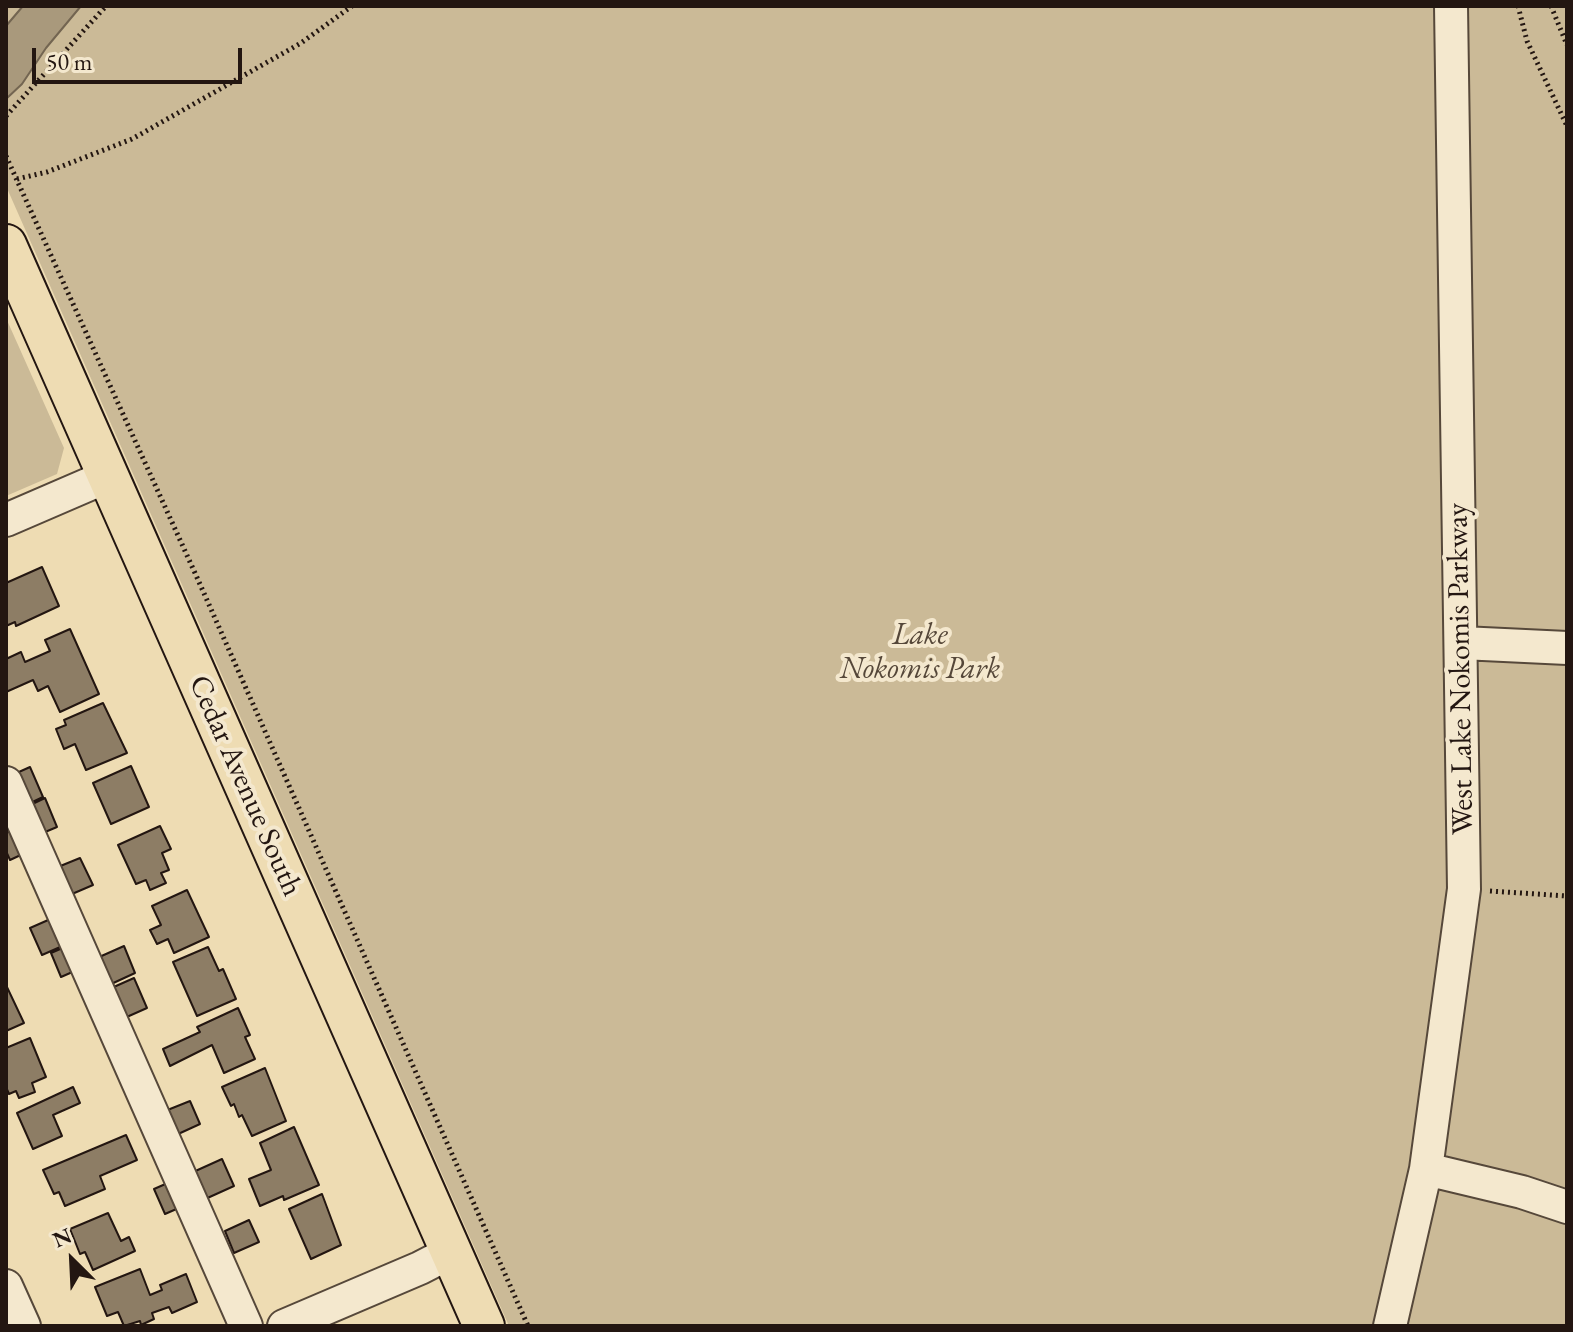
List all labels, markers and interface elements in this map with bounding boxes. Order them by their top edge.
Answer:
scale bar [36,32,246,82]
text: 50 m [46,46,93,77]
street label: West Lake Nokomis Parkway [1440,503,1482,835]
park label: Lake Nokomis Park [840,618,1000,688]
street label: Cedar Avenue South [180,670,310,902]
north arrow [32,1220,112,1300]
text: N [48,1221,76,1254]

